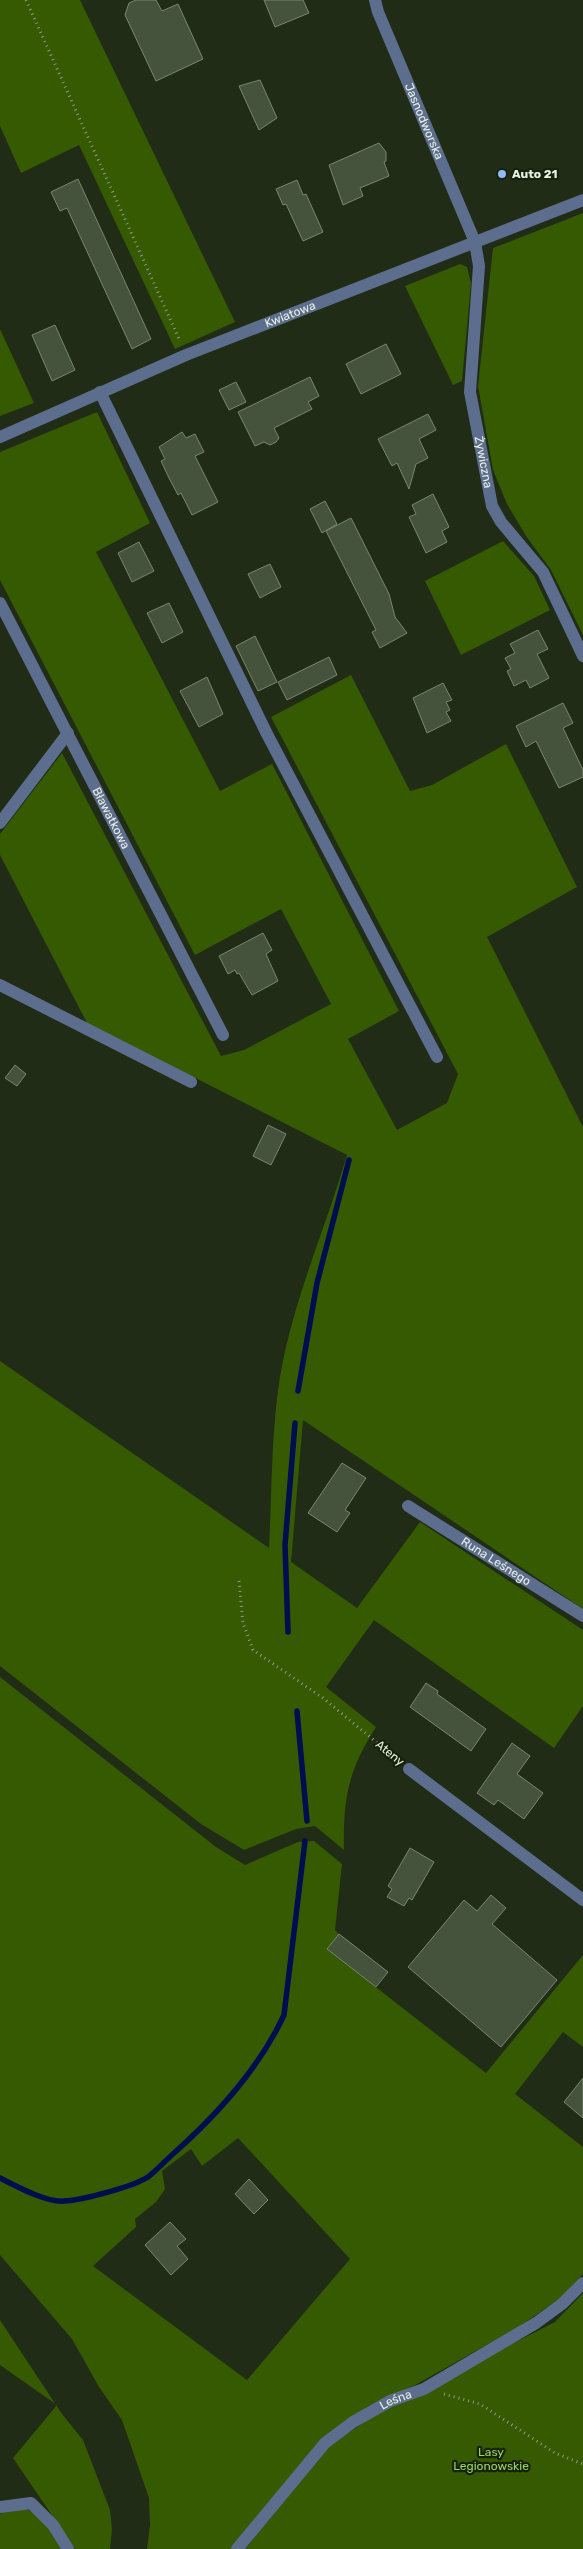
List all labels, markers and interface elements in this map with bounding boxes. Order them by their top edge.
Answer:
street label: Jasnodworska [402,81,446,162]
place label: Auto 21 [512,167,558,181]
marker: Auto 21 [496,168,508,180]
street label: Kwiatowa [263,298,317,331]
street label: Żywiczna [472,435,495,489]
street label: Bławatkowa [89,785,133,851]
street label: Runa Leśnego [459,1534,534,1588]
street label: Ateny [373,1737,407,1769]
street label: Leśna [377,2387,413,2413]
park label: Lasy Legionowskie [453,2445,529,2473]

